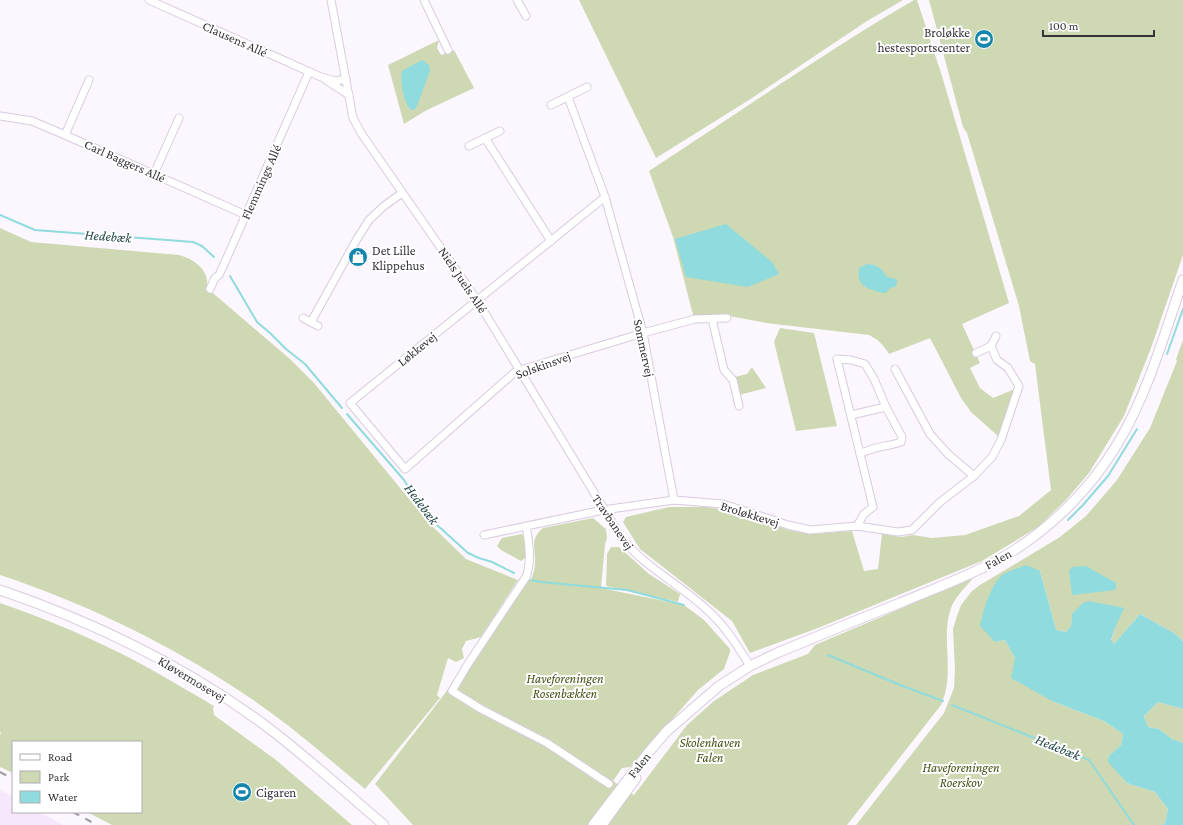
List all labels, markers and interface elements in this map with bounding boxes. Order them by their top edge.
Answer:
scale bar [1043,12,1154,38]
street label: Clausens Allé [200,18,270,60]
text: 100 m [1049,19,1079,33]
place label: Broløkke hestesportscenter [877,25,970,55]
sports icon: Broløkke hestesportscenter [973,28,995,50]
street label: Carl Baggers Allé [82,136,168,186]
street label: Flemmings Allé [238,142,284,222]
water label: Hedebæk [84,226,133,246]
place label: Det Lille Klippehus [372,243,425,273]
street label: Niels Juels Allé [436,244,491,316]
shop icon: Det Lille Klippehus [347,246,369,268]
street label: Sommervej [630,318,657,378]
street label: Løkkevej [394,329,440,370]
street label: Solskinsvej [513,348,573,383]
water label: Hedebæk [401,480,443,528]
street label: Travbanevej [588,491,637,553]
street label: Broløkkevej [719,498,781,531]
street label: Falen [982,546,1014,572]
street label: Kløvermosevej [155,653,228,706]
park label: Haveforeningen Rosenbækken [527,671,604,701]
water label: Hedebæk [1033,731,1084,764]
park label: Skolenhaven Falen [679,735,741,765]
legend [12,741,142,813]
street label: Falen [624,749,654,781]
text: Road [48,750,73,764]
park label: Haveforeningen Roerskov [923,760,1000,790]
text: Park [48,770,70,784]
sports icon: Cigaren [231,781,253,803]
place label: Cigaren [256,785,296,800]
text: Water [48,790,78,804]

